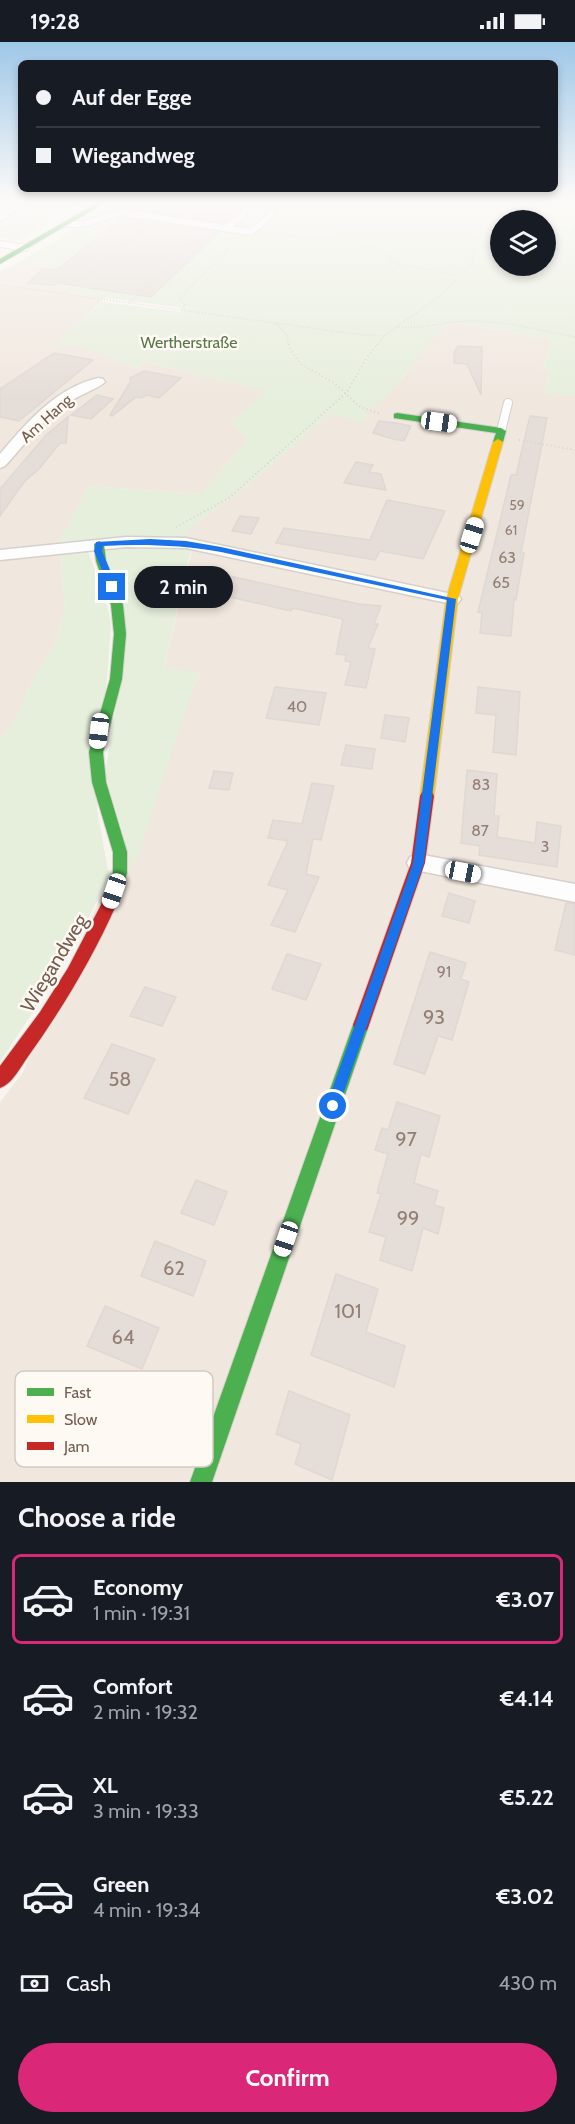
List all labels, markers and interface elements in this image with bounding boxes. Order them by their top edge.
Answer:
text: 19:28 [30,8,80,35]
text: Auf der Egge [72,84,192,111]
text: Wiegandweg [72,142,195,169]
map controls [490,210,556,276]
button: layers [490,210,556,276]
park label: Wertherstraße [140,333,238,352]
street label: Am Hang [16,389,77,447]
car [420,411,458,433]
house number: 59 [509,496,525,514]
car [458,515,486,555]
house number: 61 [505,521,517,539]
house number: 63 [498,548,516,567]
callout: 2 min [133,566,232,608]
route end [98,573,125,600]
house number: 65 [492,573,510,592]
text: 2 min [159,575,208,599]
house number: 40 [287,697,307,716]
car [88,712,110,750]
house number: 83 [472,775,490,794]
house number: 87 [471,821,489,840]
house number: 3 [541,837,549,856]
car [444,860,482,884]
car [100,871,128,911]
street label: Wiegandweg [15,909,93,1016]
house number: 91 [437,962,451,981]
house number: 93 [423,1005,445,1029]
house number: 58 [109,1067,131,1091]
route start [319,1092,346,1119]
house number: 97 [395,1127,417,1151]
house number: 99 [397,1206,419,1230]
car [272,1219,300,1259]
house number: 62 [163,1256,185,1280]
house number: 101 [335,1299,362,1323]
house number: 64 [112,1325,135,1349]
legend [15,1371,213,1467]
text: Fast [64,1383,92,1402]
text: Slow [64,1410,98,1429]
text: Jam [63,1437,90,1456]
text: Choose a ride [18,1501,176,1534]
icon: car [21,1572,75,1626]
text: Economy [93,1574,183,1601]
text: €3.07 [497,1586,554,1613]
text: 1 min · 19:31 [93,1601,190,1625]
icon: car [21,1671,75,1725]
text: Comfort [93,1673,172,1700]
text: €4.14 [500,1685,554,1712]
text: 2 min · 19:32 [93,1700,198,1724]
icon: car [21,1770,75,1824]
text: XL [93,1772,118,1799]
text: €5.22 [500,1784,554,1811]
text: 3 min · 19:33 [93,1799,199,1823]
icon: car [21,1869,75,1923]
text: Green [93,1871,149,1898]
text: €3.02 [496,1883,554,1910]
text: 4 min · 19:34 [93,1898,200,1922]
icon: cash [18,1967,51,2000]
text: Cash [66,1970,111,1997]
text: 430 m [499,1971,557,1995]
button: Confirm [18,2043,557,2112]

